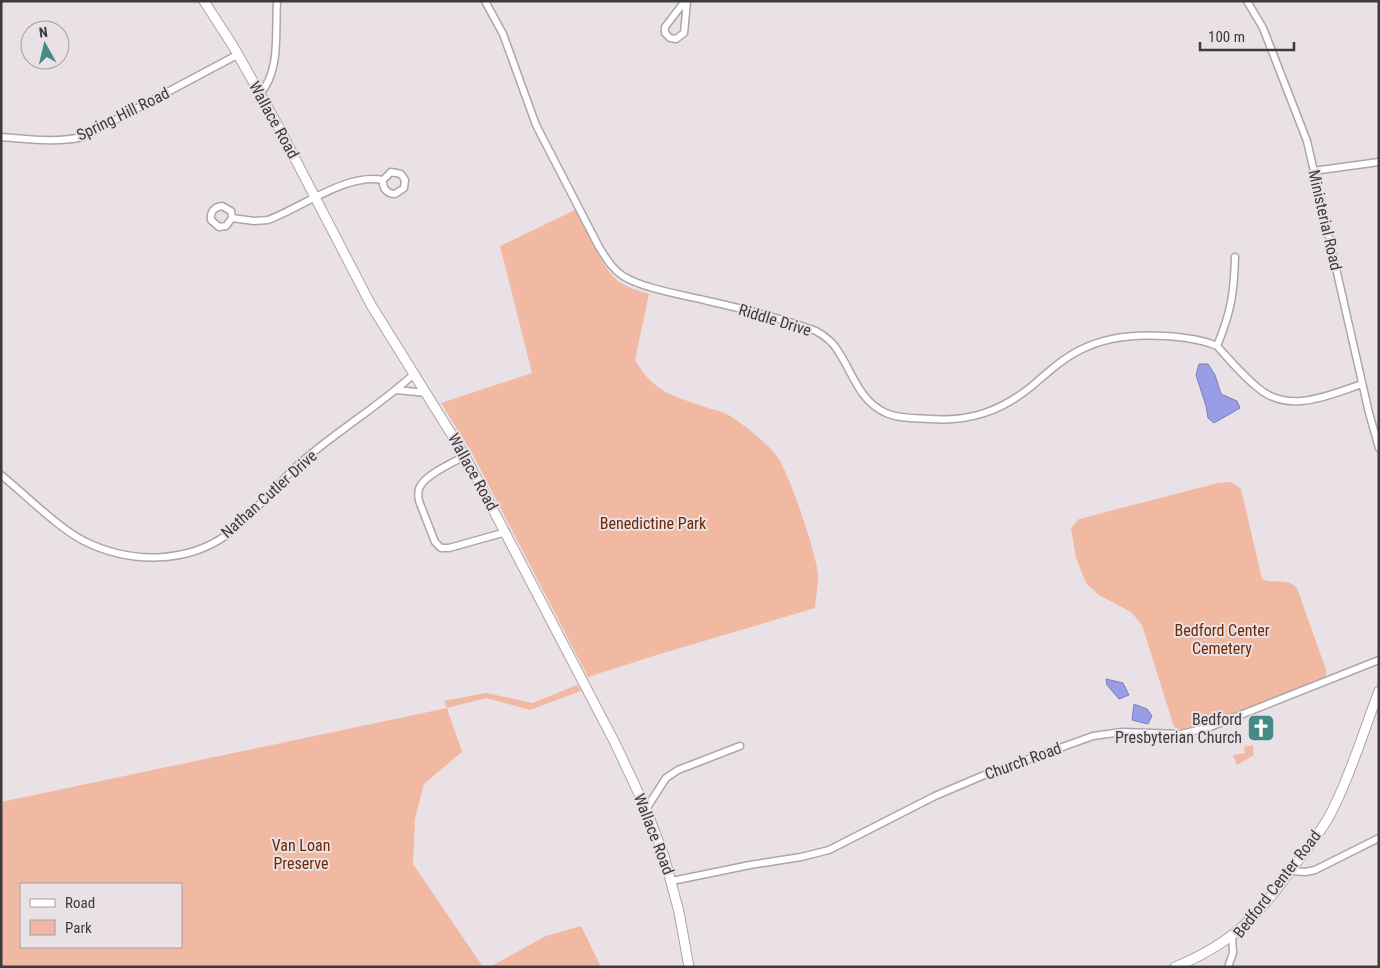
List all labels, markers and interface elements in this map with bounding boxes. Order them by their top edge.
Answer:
north arrow [20,20,70,70]
scale bar [1200,20,1294,52]
text: N [38,24,49,41]
text: 100 m [1208,28,1245,46]
street label: Wallace Road [245,78,303,162]
street label: Spring Hill Road [74,83,172,145]
street label: Ministerial Road [1304,168,1346,272]
street label: Riddle Drive [736,300,814,340]
street label: Wallace Road [444,430,502,514]
street label: Nathan Cutler Drive [217,446,321,542]
park label: Benedictine Park [600,514,707,533]
park label: Bedford Center Cemetery [1174,621,1270,658]
place label: Bedford Presbyterian Church [1115,710,1242,747]
church icon: Bedford Presbyterian Church [1246,713,1276,743]
street label: Church Road [982,738,1064,784]
street label: Wallace Road [630,791,678,877]
street label: Bedford Center Road [1229,827,1325,941]
park label: Van Loan Preserve [272,836,330,873]
legend [20,883,182,948]
text: Road [65,894,95,912]
text: Park [65,919,92,937]

